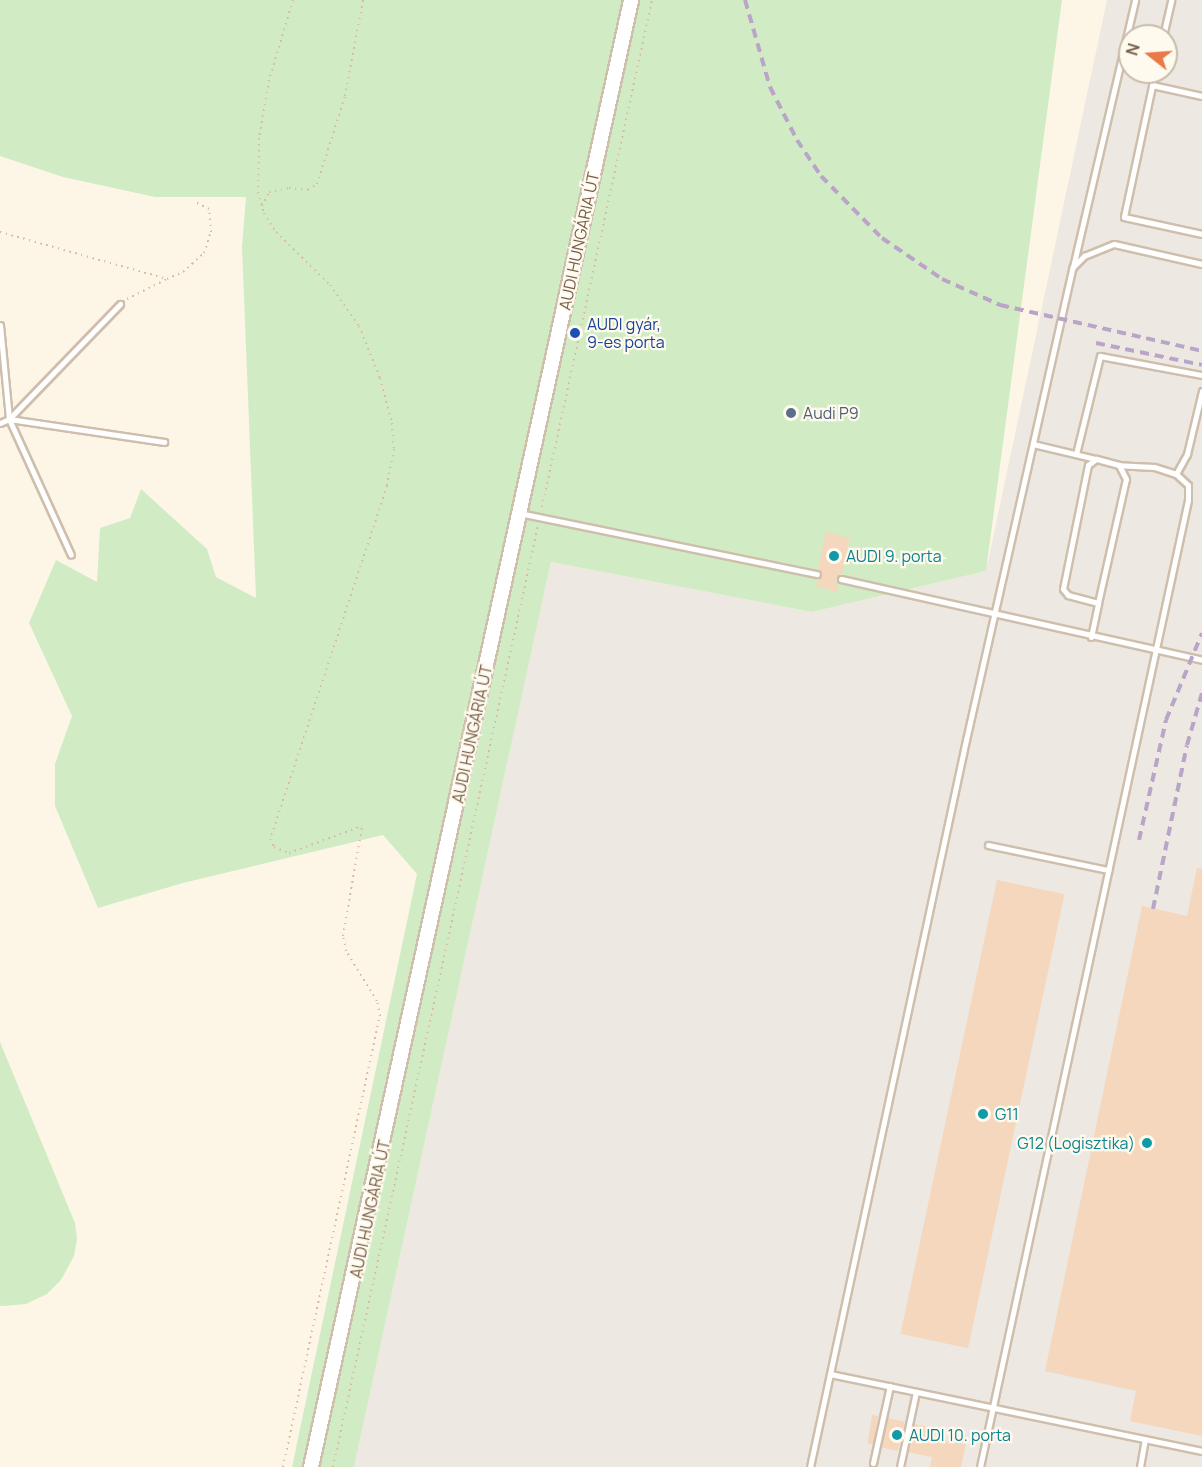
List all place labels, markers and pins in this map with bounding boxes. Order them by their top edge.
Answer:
place label: AUDI gyár, 9-es porta [587,314,665,352]
marker: AUDI gyár, 9-es porta [568,326,582,340]
place label: Audi P9 [803,403,859,423]
marker: Audi P9 [784,406,798,420]
place label: AUDI 9. porta [846,546,942,566]
marker: AUDI 9. porta [827,549,841,563]
place label: G11 [995,1104,1019,1124]
marker: G11 [976,1107,990,1121]
place label: G12 (Logisztika) [1017,1133,1135,1153]
marker: G12 (Logisztika) [1140,1136,1154,1150]
place label: AUDI 10. porta [909,1425,1011,1445]
marker: AUDI 10. porta [890,1428,904,1442]

